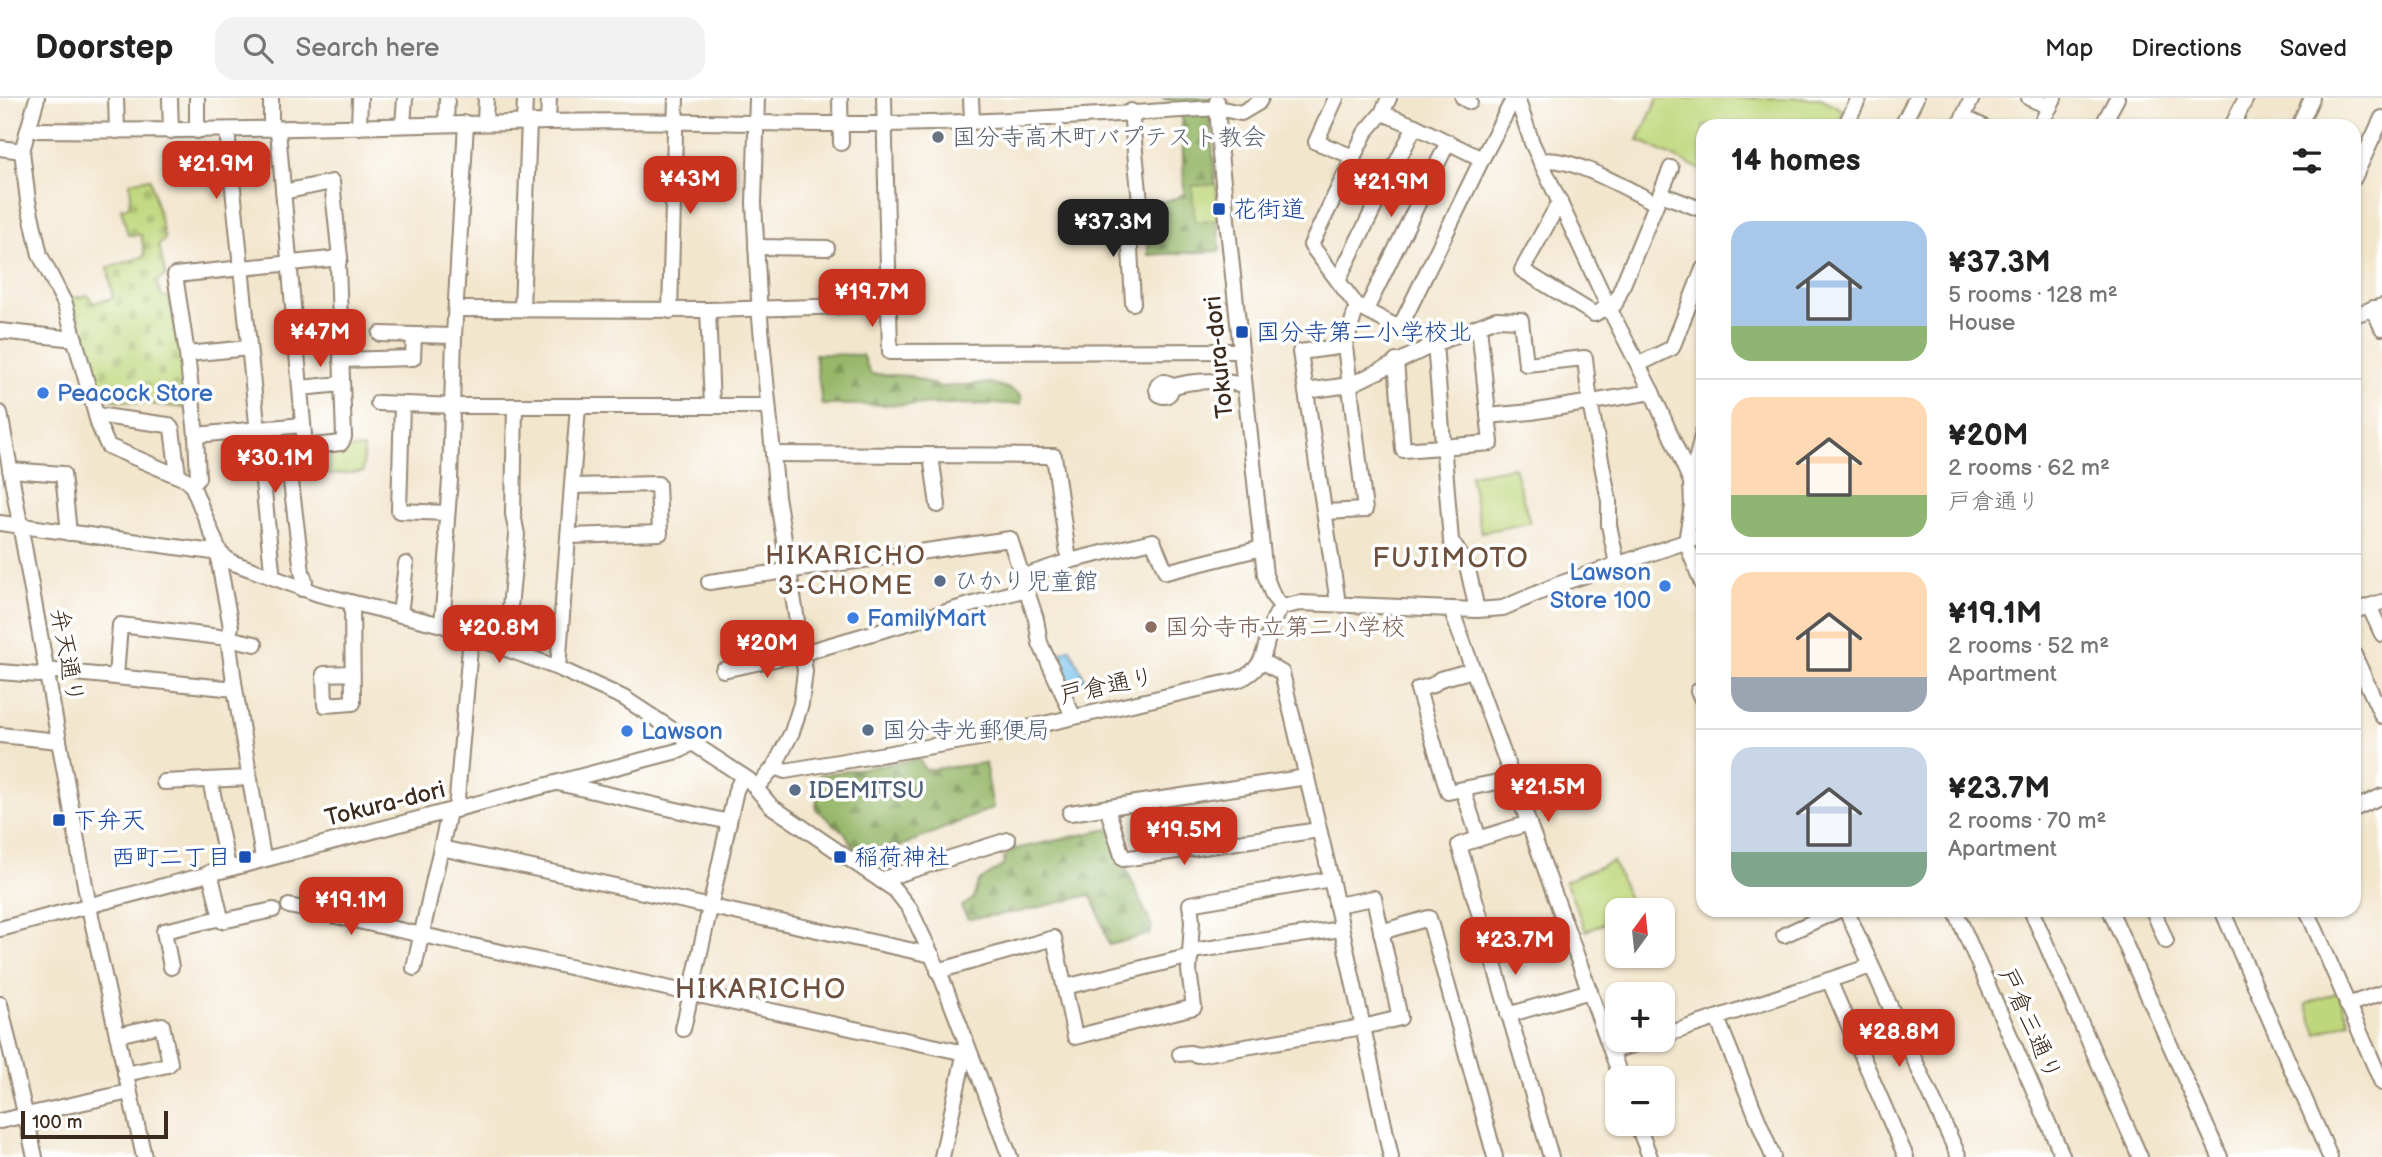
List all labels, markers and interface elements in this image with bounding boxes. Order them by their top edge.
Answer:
search box [215,17,705,80]
text: Doorstep [35,28,173,68]
icon: search [239,29,277,67]
text: Search here [295,33,439,64]
text: Map [2045,34,2093,63]
text: Directions [2131,34,2242,63]
text: Saved [2280,34,2347,63]
place label: 国分寺高木町バプテスト教会 [952,123,1266,152]
marker: 国分寺高木町バプテスト教会 [930,129,946,145]
pin: ¥21.9M [159,141,273,201]
icon: filters [2288,142,2326,180]
text: 14 homes [1731,143,1860,179]
text: ¥21.9M [178,150,254,178]
pin: ¥43M [649,156,731,216]
pin: ¥21.9M [1334,159,1448,219]
text: ¥43M [660,165,720,193]
text: ¥21.9M [1353,168,1429,196]
place label: 花街道 [1233,195,1305,224]
pin: ¥37.3M [1056,200,1170,259]
marker: 花街道 [1211,201,1227,217]
text: ¥37.3M [1074,208,1152,236]
text: ¥37.3M [1948,245,2051,281]
icon: home [1787,249,1871,333]
pin: ¥19.7M [815,270,929,329]
text: ¥19.7M [835,278,909,306]
text: 5 rooms · 128 m² [1948,281,2118,309]
street label: Tokura-dori [1198,294,1240,420]
text: House [1948,309,2015,337]
pin: ¥47M [279,310,361,369]
text: ¥47M [290,318,350,346]
place label: 国分寺第二小学校北 [1256,318,1472,347]
marker: 国分寺第二小学校北 [1234,324,1250,340]
place label: Peacock Store [57,379,213,408]
marker: Peacock Store [35,385,51,401]
text: ¥20M [1948,418,2028,454]
icon: home [1787,425,1871,509]
pin: ¥30.1M [218,436,332,495]
text: ¥30.1M [237,444,313,472]
text: 2 rooms · 62 m² [1948,454,2110,482]
text: 戸倉通り [1948,488,2040,516]
district label: HIKARICHO 3-CHOME [765,541,927,602]
district label: FUJIMOTO [1372,542,1530,575]
place label: Lawson Store 100 [1550,558,1651,615]
place label: ひかり児童館 [954,567,1098,596]
marker: ひかり児童館 [932,573,948,589]
marker: Lawson Store 100 [1657,578,1673,594]
text: ¥19.1M [1948,596,2042,632]
icon: home [1787,600,1871,684]
place label: FamilyMart [867,604,987,633]
street label: 弁天通り [44,606,90,706]
pin: ¥20.8M [442,606,556,665]
marker: FamilyMart [845,610,861,626]
place label: 国分寺市立第二小学校 [1165,613,1405,642]
text: ¥20.8M [459,614,539,642]
marker: 国分寺市立第二小学校 [1143,619,1159,635]
pin: ¥20M [726,620,808,680]
text: ¥20M [736,629,798,657]
text: 2 rooms · 52 m² [1948,632,2109,660]
text: Apartment [1948,660,2057,688]
street label: 戸倉通り [1057,662,1157,710]
place label: 国分寺光郵便局 [882,716,1050,745]
place label: Lawson [641,717,723,746]
marker: 国分寺光郵便局 [860,722,876,738]
marker: Lawson [619,723,635,739]
pin: ¥21.5M [1491,764,1605,824]
text: ¥23.7M [1948,771,2050,807]
text: ¥21.5M [1510,773,1586,801]
street label: Tokura-dori [322,775,448,833]
icon: home [1787,775,1871,859]
place label: IDEMITSU [809,776,924,805]
marker: IDEMITSU [787,782,803,798]
place label: 下弁天 [73,806,145,835]
text: 2 rooms · 70 m² [1948,807,2107,835]
pin: ¥19.5M [1127,808,1241,867]
marker: 下弁天 [51,812,67,828]
text: ¥19.5M [1146,816,1222,844]
text: Apartment [1948,835,2057,863]
place label: 西町二丁目 [111,843,231,872]
place label: 稲荷神社 [854,843,950,872]
marker: 西町二丁目 [237,849,253,865]
marker: 稲荷神社 [832,849,848,865]
pin: ¥19.1M [294,878,408,937]
text: ¥19.1M [315,886,387,914]
north arrow [1605,898,1675,968]
map controls [1605,898,1675,1136]
pin: ¥23.7M [1458,918,1572,977]
text: ¥23.7M [1476,926,1554,954]
street label: 戸倉三通り [1992,963,2068,1085]
district label: HIKARICHO [675,973,847,1006]
button: + [1605,982,1675,1052]
pin: ¥28.8M [1842,1010,1956,1069]
text: ¥28.8M [1859,1018,1939,1046]
button: − [1605,1066,1675,1136]
scale bar [21,1108,168,1140]
text: 100 m [32,1111,83,1134]

